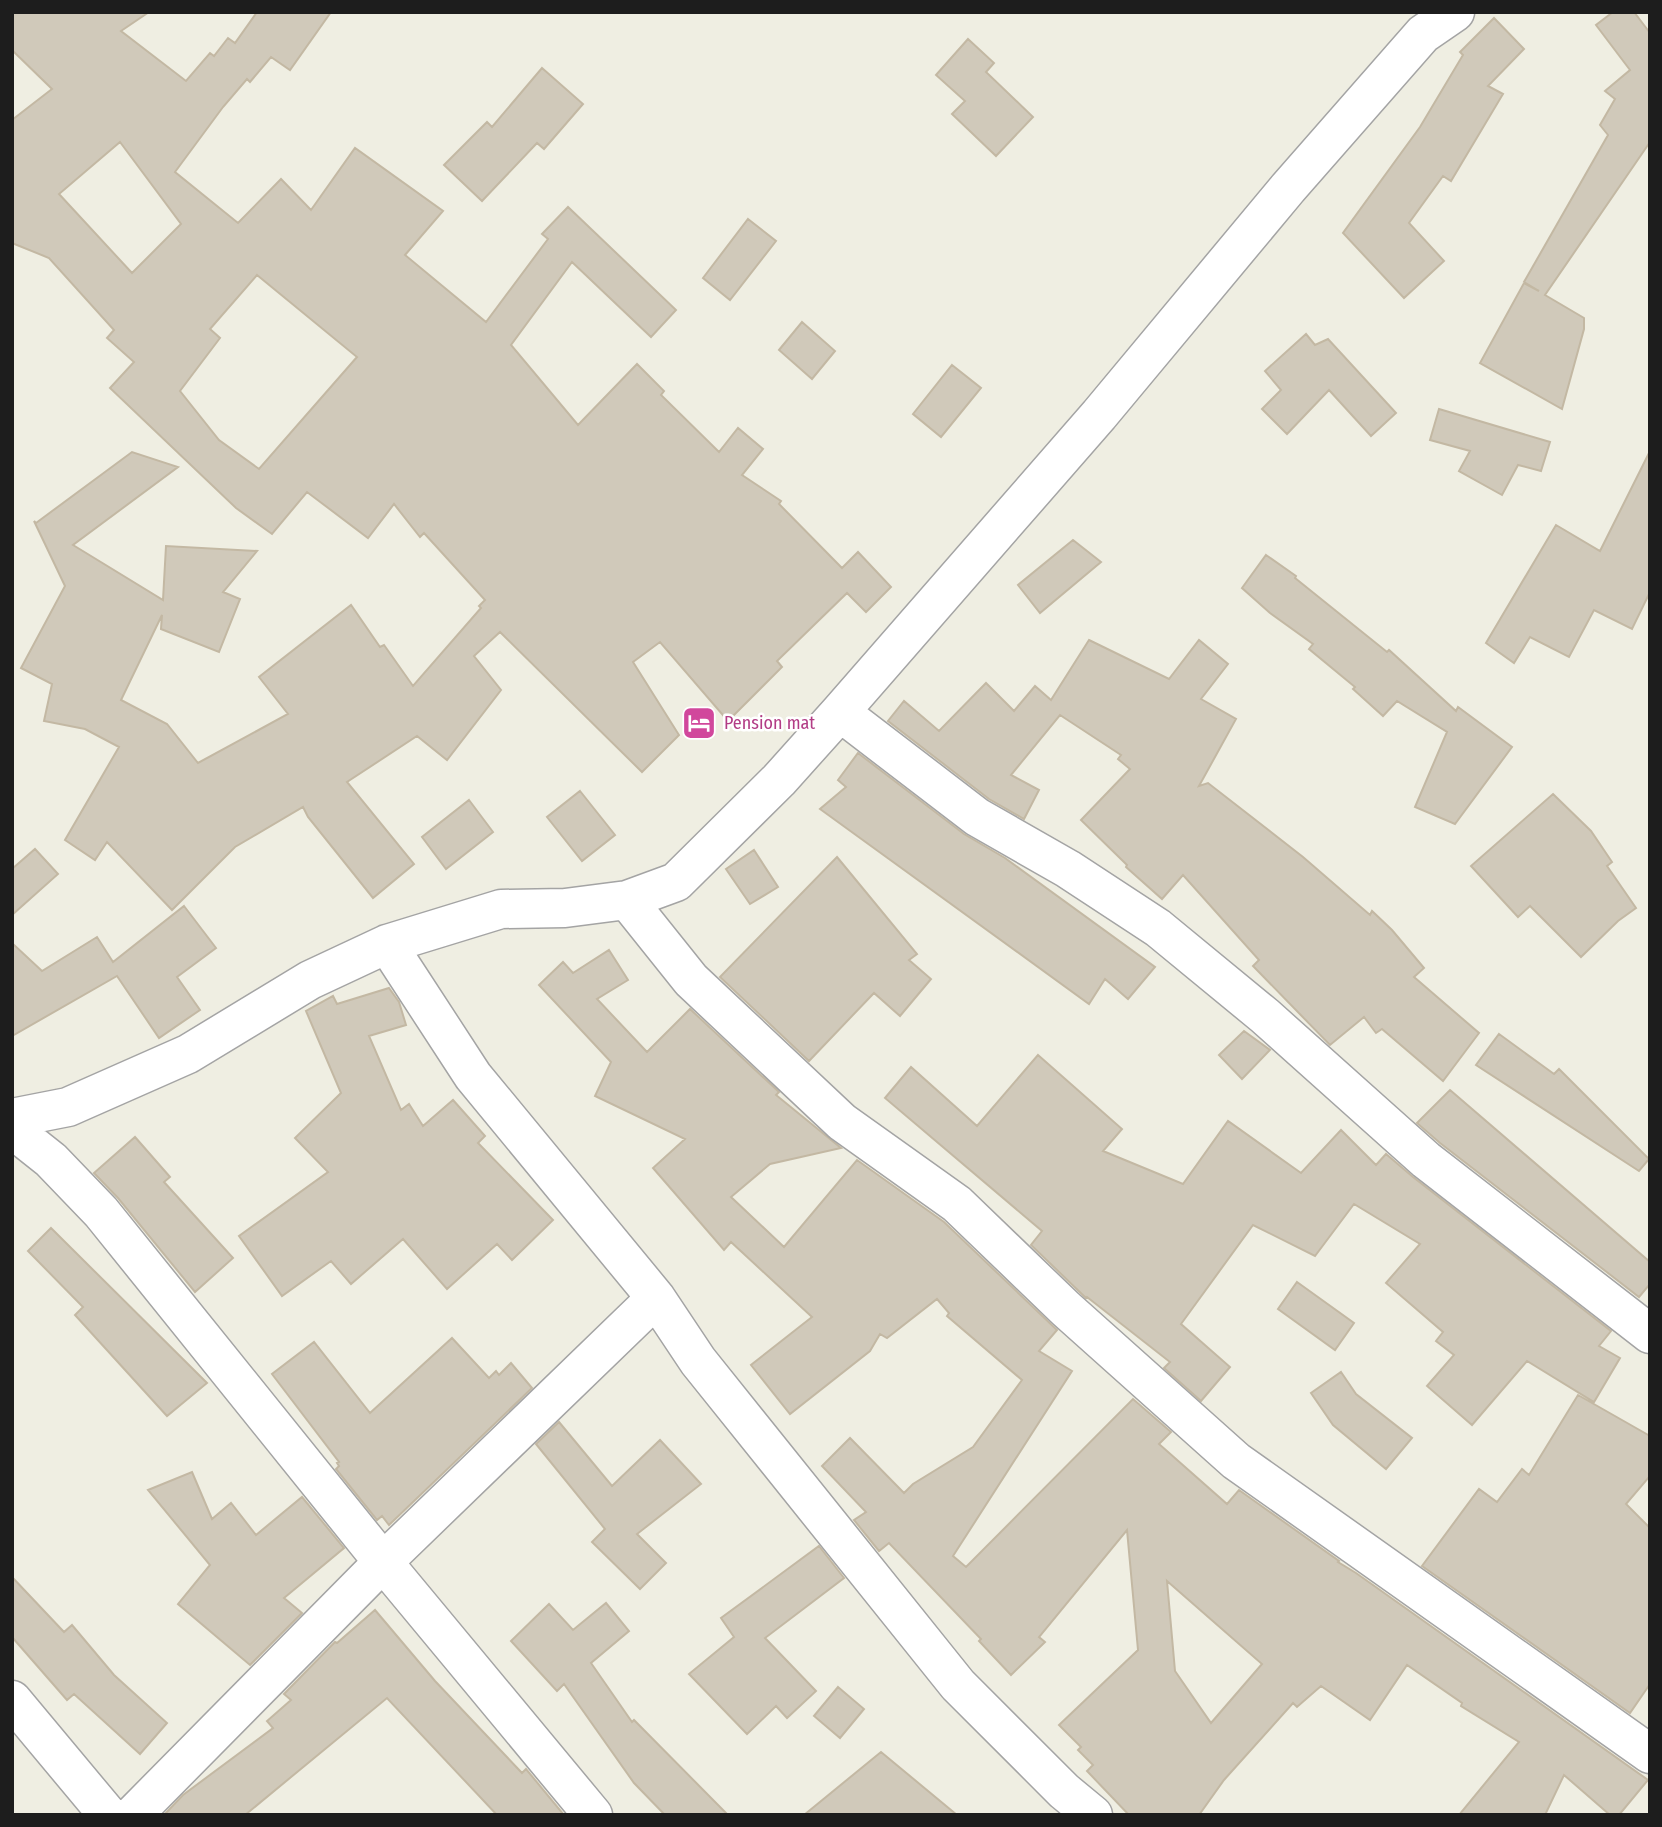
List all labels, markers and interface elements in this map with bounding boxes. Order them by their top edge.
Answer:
hotel icon: Pension mat [680,704,718,742]
place label: Pension mat [724,712,815,734]

